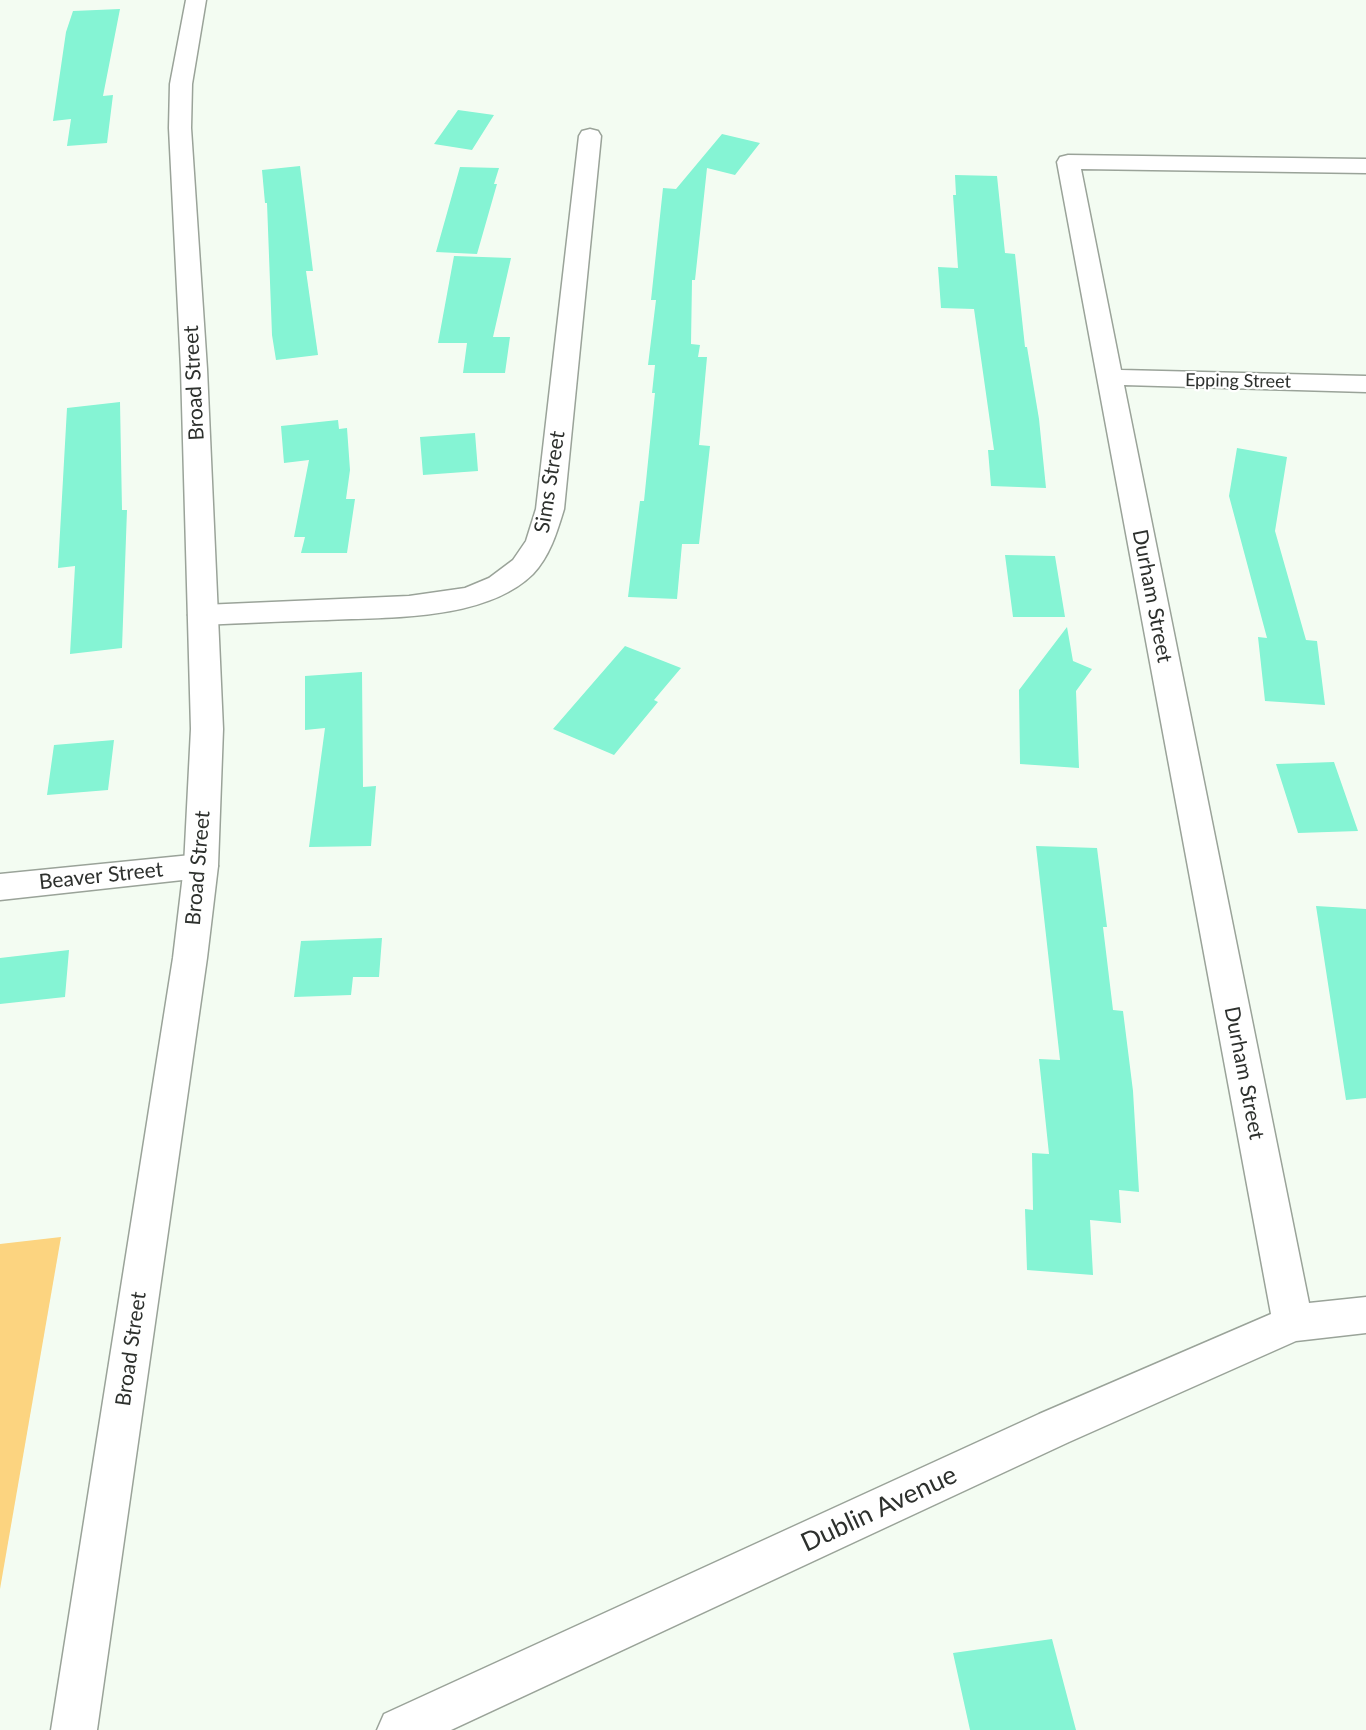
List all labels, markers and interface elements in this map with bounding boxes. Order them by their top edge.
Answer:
street label: Broad Street [178,325,210,441]
street label: Epping Street [1185,369,1291,393]
street label: Sims Street [529,429,571,535]
street label: Durham Street [1127,527,1177,665]
street label: Broad Street [180,809,216,927]
street label: Beaver Street [38,857,164,895]
street label: Durham Street [1219,1004,1269,1142]
street label: Broad Street [110,1290,152,1408]
street label: Dublin Avenue [796,1459,962,1559]

